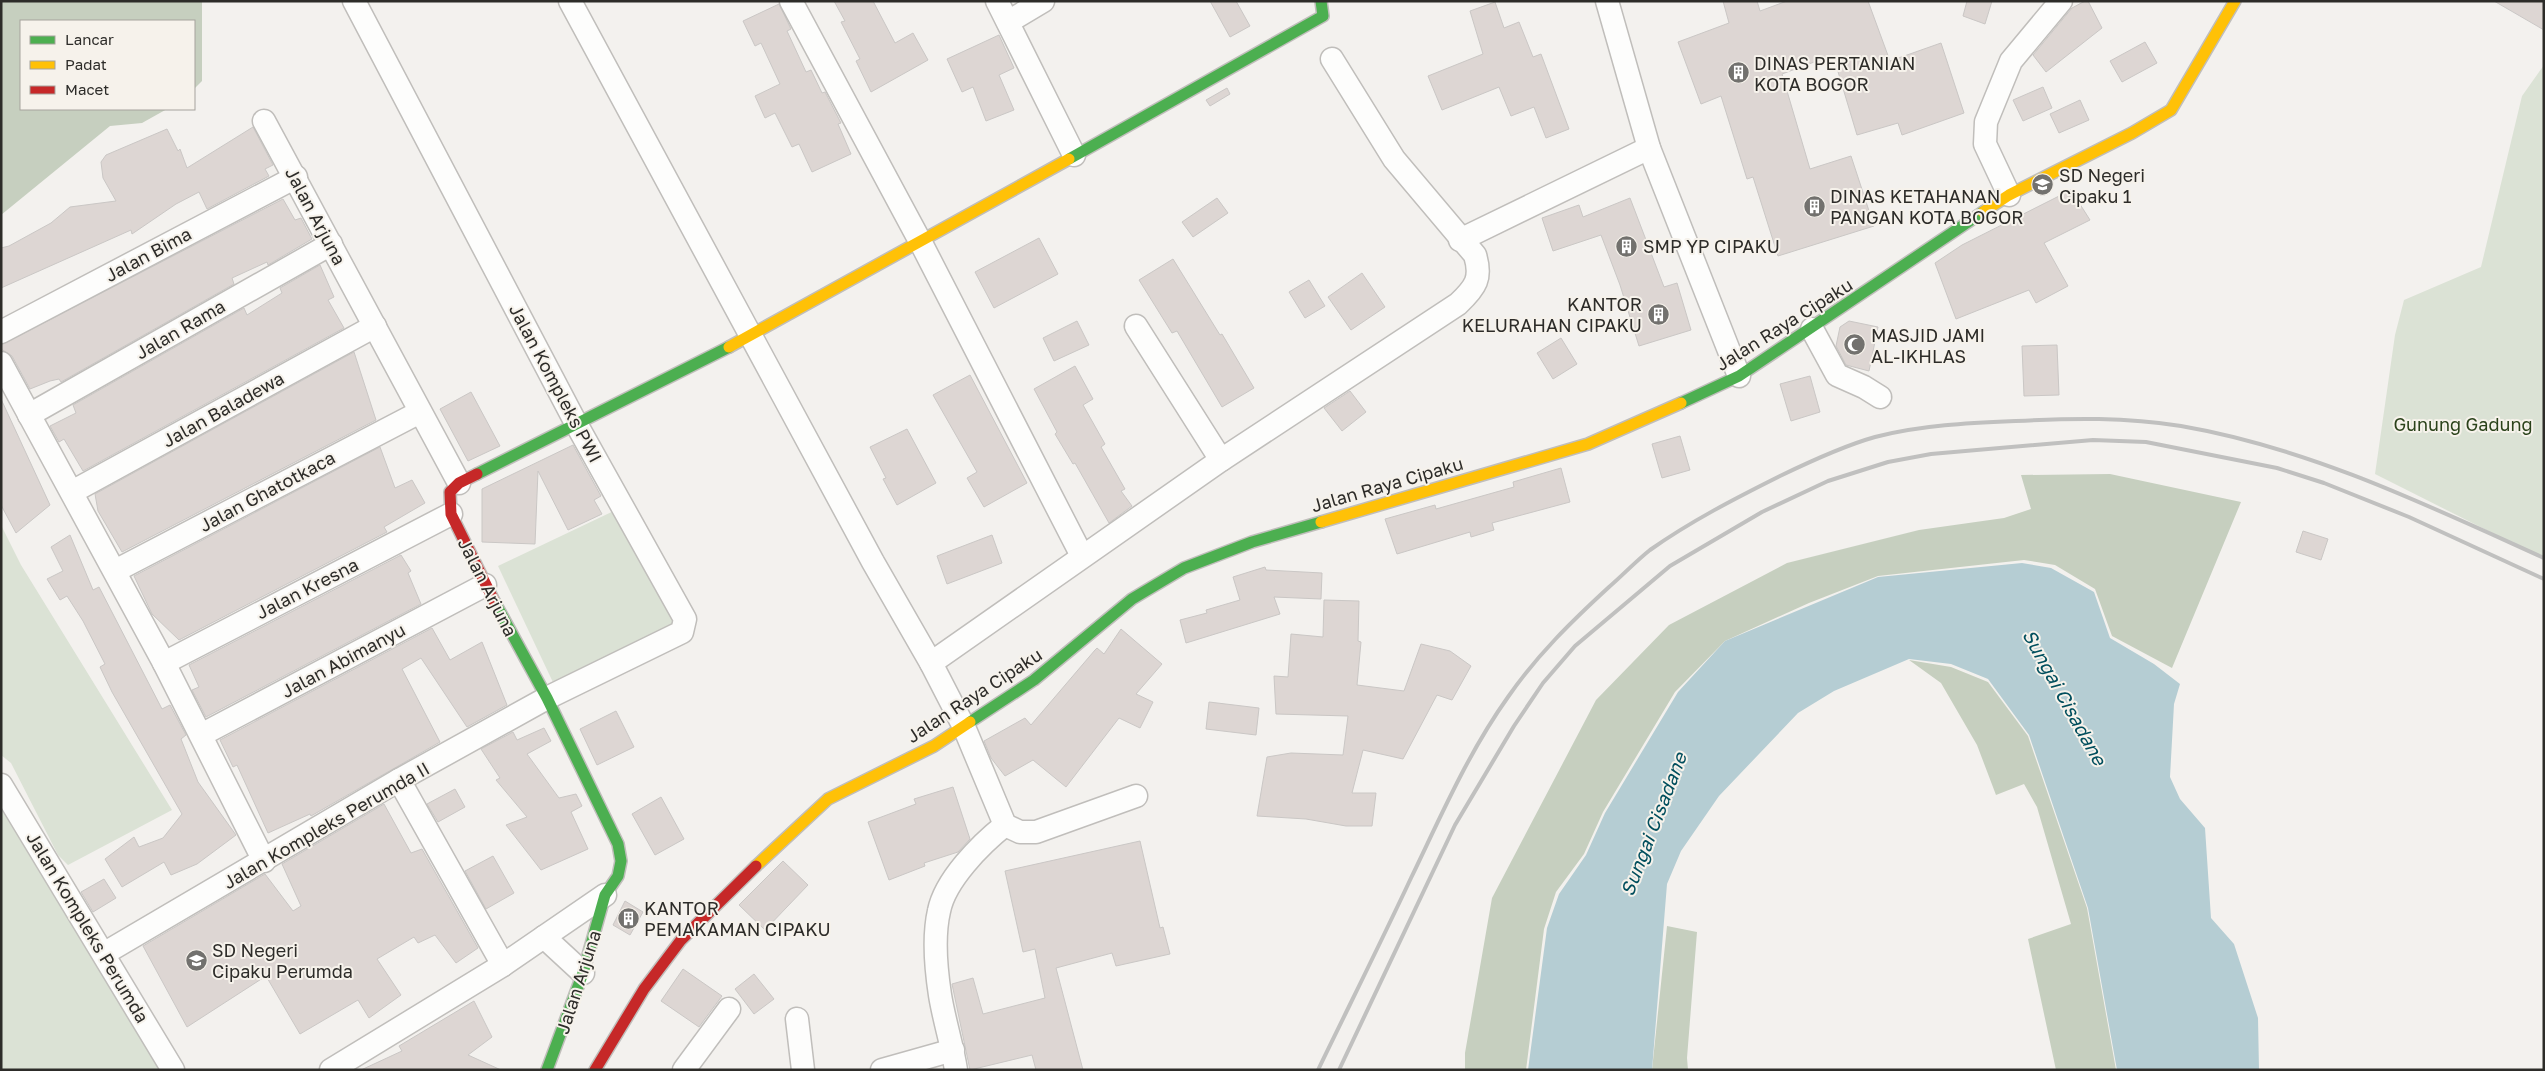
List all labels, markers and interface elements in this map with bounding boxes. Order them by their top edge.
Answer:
legend [20,20,195,110]
text: Lancar [65,30,114,48]
place label: DINAS PERTANIAN KOTA BOGOR [1754,52,1916,95]
text: Padat [65,55,107,73]
building icon: DINAS PERTANIAN KOTA BOGOR [1726,61,1750,85]
text: Macet [65,80,109,98]
street label: Jalan Arjuna [281,163,351,269]
place label: SD Negeri Cipaku 1 [2059,164,2145,207]
school or university icon: SD Negeri Cipaku 1 [2031,173,2055,197]
place label: DINAS KETAHANAN PANGAN KOTA BOGOR [1830,185,2024,228]
building icon: DINAS KETAHANAN PANGAN KOTA BOGOR [1802,194,1826,218]
street label: Jalan Bima [101,222,195,286]
building icon: SMP YP CIPAKU [1615,234,1639,258]
place label: SMP YP CIPAKU [1643,235,1780,257]
street label: Jalan Raya Cipaku [1712,273,1856,375]
place label: KANTOR KELURAHAN CIPAKU [1462,293,1642,336]
street label: Jalan Rama [131,294,229,364]
street label: Jalan Kompleks PWI [505,300,607,466]
building icon: KANTOR KELURAHAN CIPAKU [1646,302,1670,326]
place label: MASJID JAMI AL-IKHLAS [1871,324,1985,367]
mosque icon: MASJID JAMI AL-IKHLAS [1843,333,1867,357]
street label: Jalan Baladewa [158,367,288,451]
park label: Gunung Gadung [2393,413,2533,435]
street label: Jalan Ghatotkaca [195,446,339,536]
street label: Jalan Raya Cipaku [1308,452,1466,516]
street label: Jalan Arjuna [454,534,522,640]
street label: Jalan Kresna [252,553,362,623]
street label: Jalan Abimanyu [277,618,409,702]
water label: Sungai Cisadane [2018,625,2113,771]
street label: Jalan Raya Cipaku [902,643,1046,747]
water label: Sungai Cisadane [1615,747,1692,899]
street label: Jalan Kompleks Perumda II [219,757,433,893]
street label: Jalan Kompleks Perumda [22,828,154,1026]
place label: KANTOR PEMAKAMAN CIPAKU [644,897,831,940]
building icon: KANTOR PEMAKAMAN CIPAKU [616,906,640,930]
street label: Jalan Arjuna [551,927,605,1037]
place label: SD Negeri Cipaku Perumda [212,939,353,982]
school or university icon: SD Negeri Cipaku Perumda [184,948,208,972]

